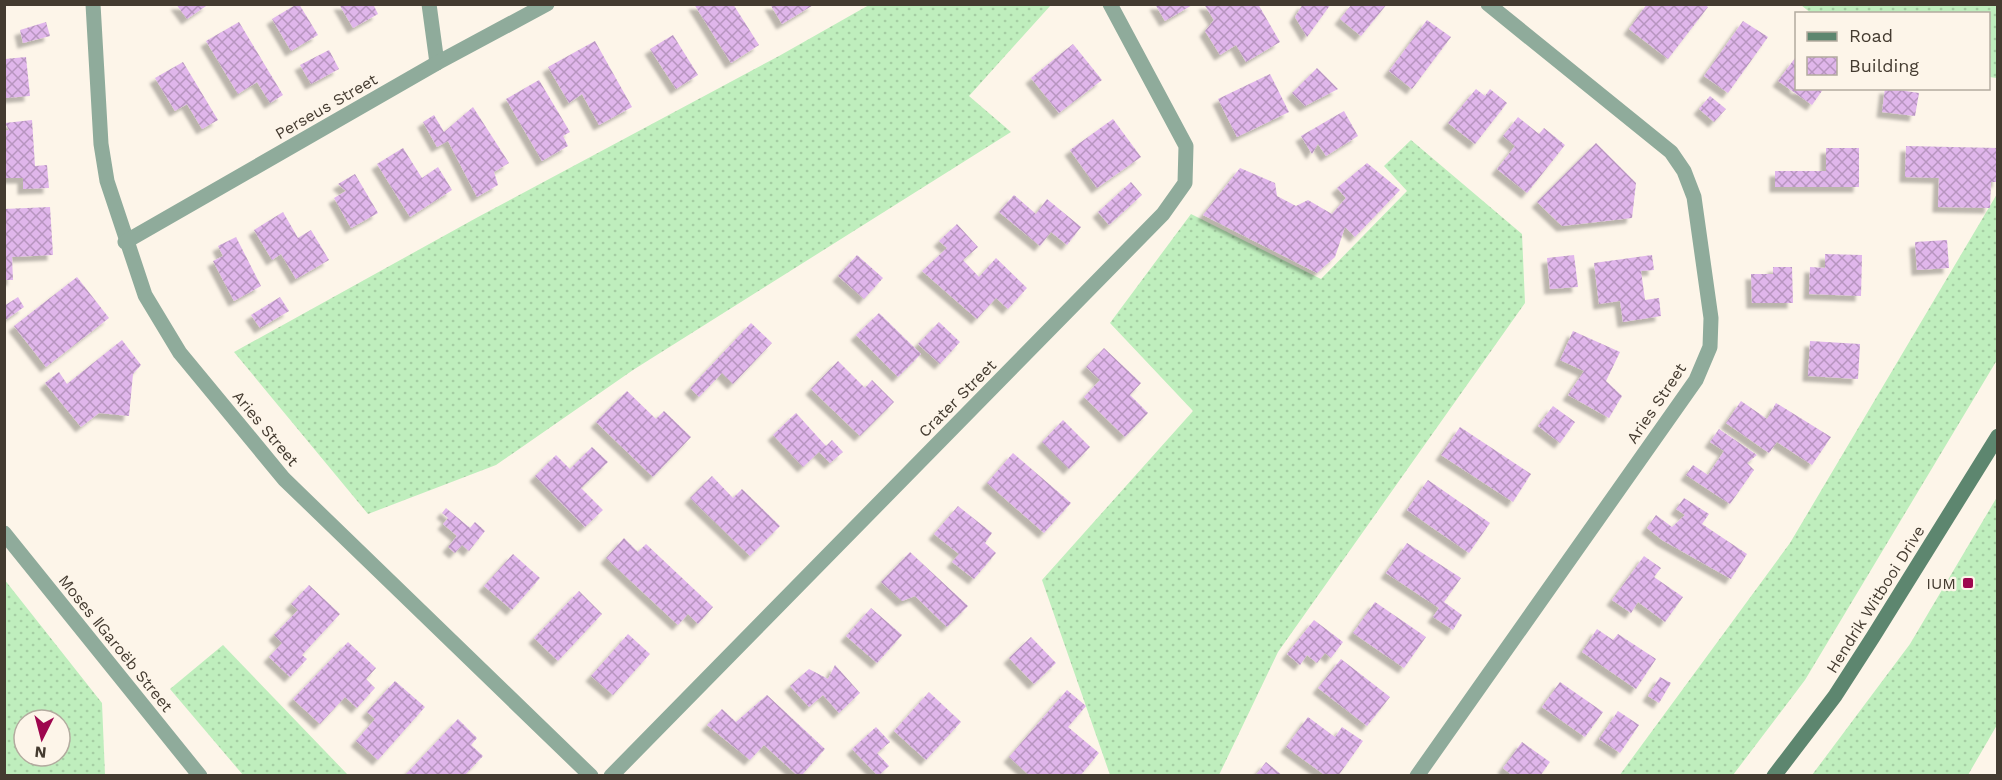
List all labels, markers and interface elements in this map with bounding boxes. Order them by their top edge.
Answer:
legend [1795,12,1990,90]
text: Road [1849,25,1893,46]
text: Building [1849,55,1919,76]
street label: Perseus Street [272,69,381,143]
street label: Crater Street [915,355,1000,441]
street label: Aries Street [1623,359,1690,447]
street label: Aries Street [229,387,303,470]
street label: Hendrik Witbooi Drive [1822,522,1929,677]
street label: Moses ǁGaroëb Street [55,571,177,716]
place label: IUM [1926,574,1956,593]
marker: IUM [1961,576,1975,590]
north arrow [12,708,72,768]
text: N [34,742,47,762]

